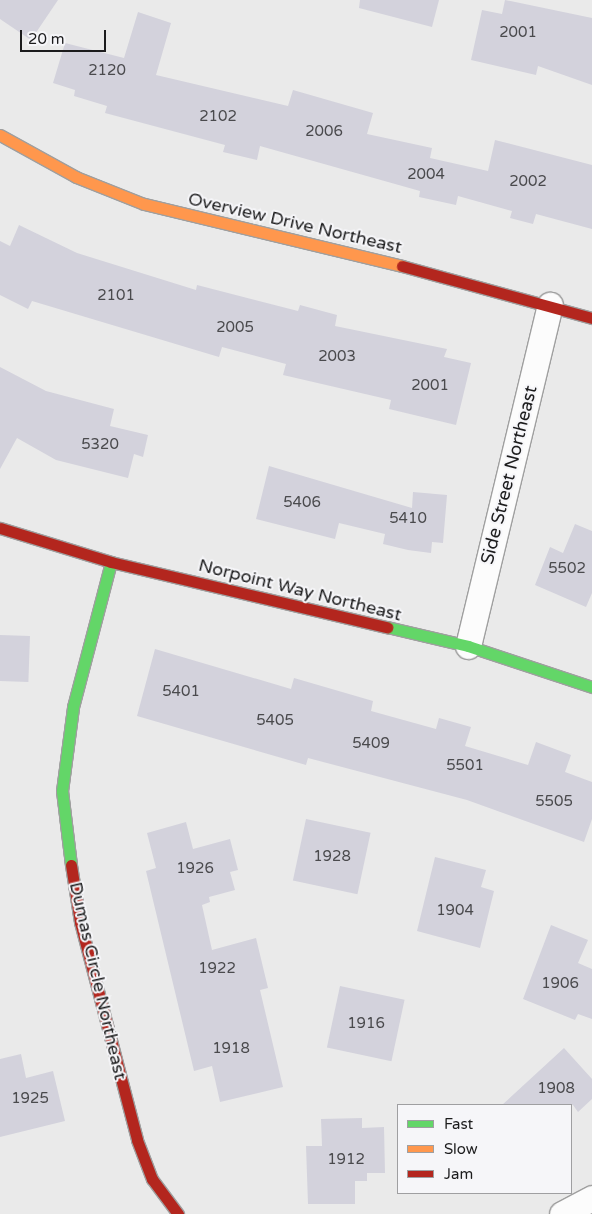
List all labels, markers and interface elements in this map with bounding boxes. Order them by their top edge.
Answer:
scale bar [22,20,109,52]
house number: 2001 [499,24,537,42]
text: 20 m [28,30,65,48]
house number: 2120 [88,62,126,80]
house number: 2102 [199,108,237,126]
house number: 2006 [305,123,343,141]
house number: 2004 [407,166,445,184]
house number: 2002 [509,173,547,191]
street label: Overview Drive Northeast [186,188,404,258]
house number: 2101 [97,287,135,305]
house number: 2005 [216,319,254,337]
house number: 2003 [318,348,356,366]
house number: 2001 [411,377,449,395]
street label: Side Street Northeast [476,383,542,567]
house number: 5320 [81,436,119,454]
house number: 5406 [283,494,321,512]
house number: 5410 [389,510,427,528]
street label: Norpoint Way Northeast [196,554,404,626]
house number: 5502 [548,560,586,578]
house number: 5401 [162,683,200,701]
house number: 5405 [256,712,294,730]
house number: 5409 [352,735,390,753]
house number: 5501 [446,757,484,775]
house number: 5505 [535,793,573,811]
house number: 1928 [313,848,351,866]
house number: 1926 [176,860,214,878]
street label: Dumas Circle Northeast [65,880,131,1082]
house number: 1904 [436,902,474,920]
house number: 1922 [198,960,236,978]
house number: 1906 [541,975,579,993]
house number: 1916 [347,1015,385,1033]
house number: 1918 [212,1040,250,1058]
house number: 1908 [537,1080,575,1098]
house number: 1925 [11,1090,49,1108]
legend [397,1104,572,1194]
text: Fast [444,1115,473,1133]
text: Slow [444,1140,478,1158]
house number: 1912 [327,1151,365,1169]
text: Jam [444,1165,473,1183]

